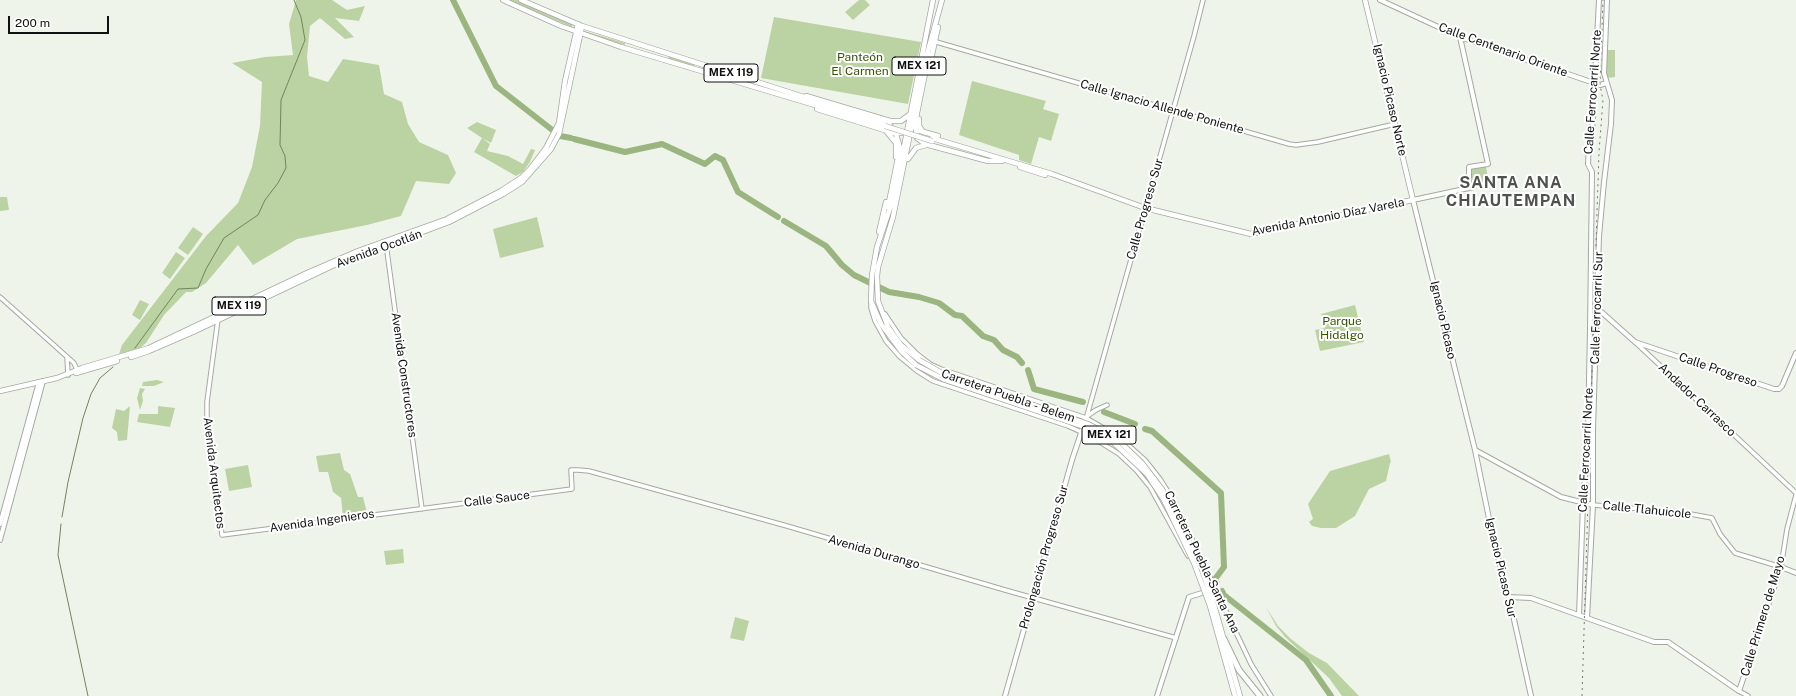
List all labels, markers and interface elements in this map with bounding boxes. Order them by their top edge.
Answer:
scale bar [10,8,111,34]
text: 200 m [15,16,50,30]
street label: Calle Centenario Oriente [1436,20,1570,80]
street label: Calle Ferrocarril Norte [1581,29,1605,155]
street label: Ignacio Picaso Norte [1370,43,1410,157]
park label: Panteón El Carmen [831,50,889,78]
road number: MEX 121 [892,57,946,75]
road number: MEX 119 [704,64,758,82]
street label: Calle Ignacio Allende Poniente [1078,77,1246,137]
street label: Calle Progreso Sur [1124,157,1166,261]
district label: SANTA ANA CHIAUTEMPAN [1446,173,1576,211]
street label: Avenida Antonio Díaz Varela [1250,195,1406,239]
street label: Avenida Ocotlán [334,227,424,271]
street label: Calle Ferrocarril Sur [1588,251,1606,365]
street label: Ignacio Picaso [1427,279,1459,361]
road number: MEX 119 [212,297,266,315]
street label: Avenida Constructores [388,311,420,439]
park label: Parque Hidalgo [1320,314,1364,342]
street label: Calle Progreso [1677,350,1759,390]
street label: Andador Carrasco [1655,360,1739,440]
street label: Carretera Puebla - Belem [939,366,1077,426]
street label: Calle Ferrocarril Norte [1576,387,1596,513]
street label: Avenida Arquitectos [200,416,228,530]
road number: MEX 121 [1082,426,1136,444]
street label: Prolongación Progreso Sur [1016,483,1072,631]
street label: Calle Sauce [463,488,531,510]
street label: Carretera Puebla-Santa Ana [1161,489,1243,635]
street label: Calle Tlahuicole [1602,498,1692,522]
street label: Avenida Ingenieros [269,507,375,535]
street label: Ignacio Picaso Sur [1482,516,1520,620]
street label: Avenida Durango [827,532,921,572]
street label: Calle Primero de Mayo [1738,554,1788,678]

